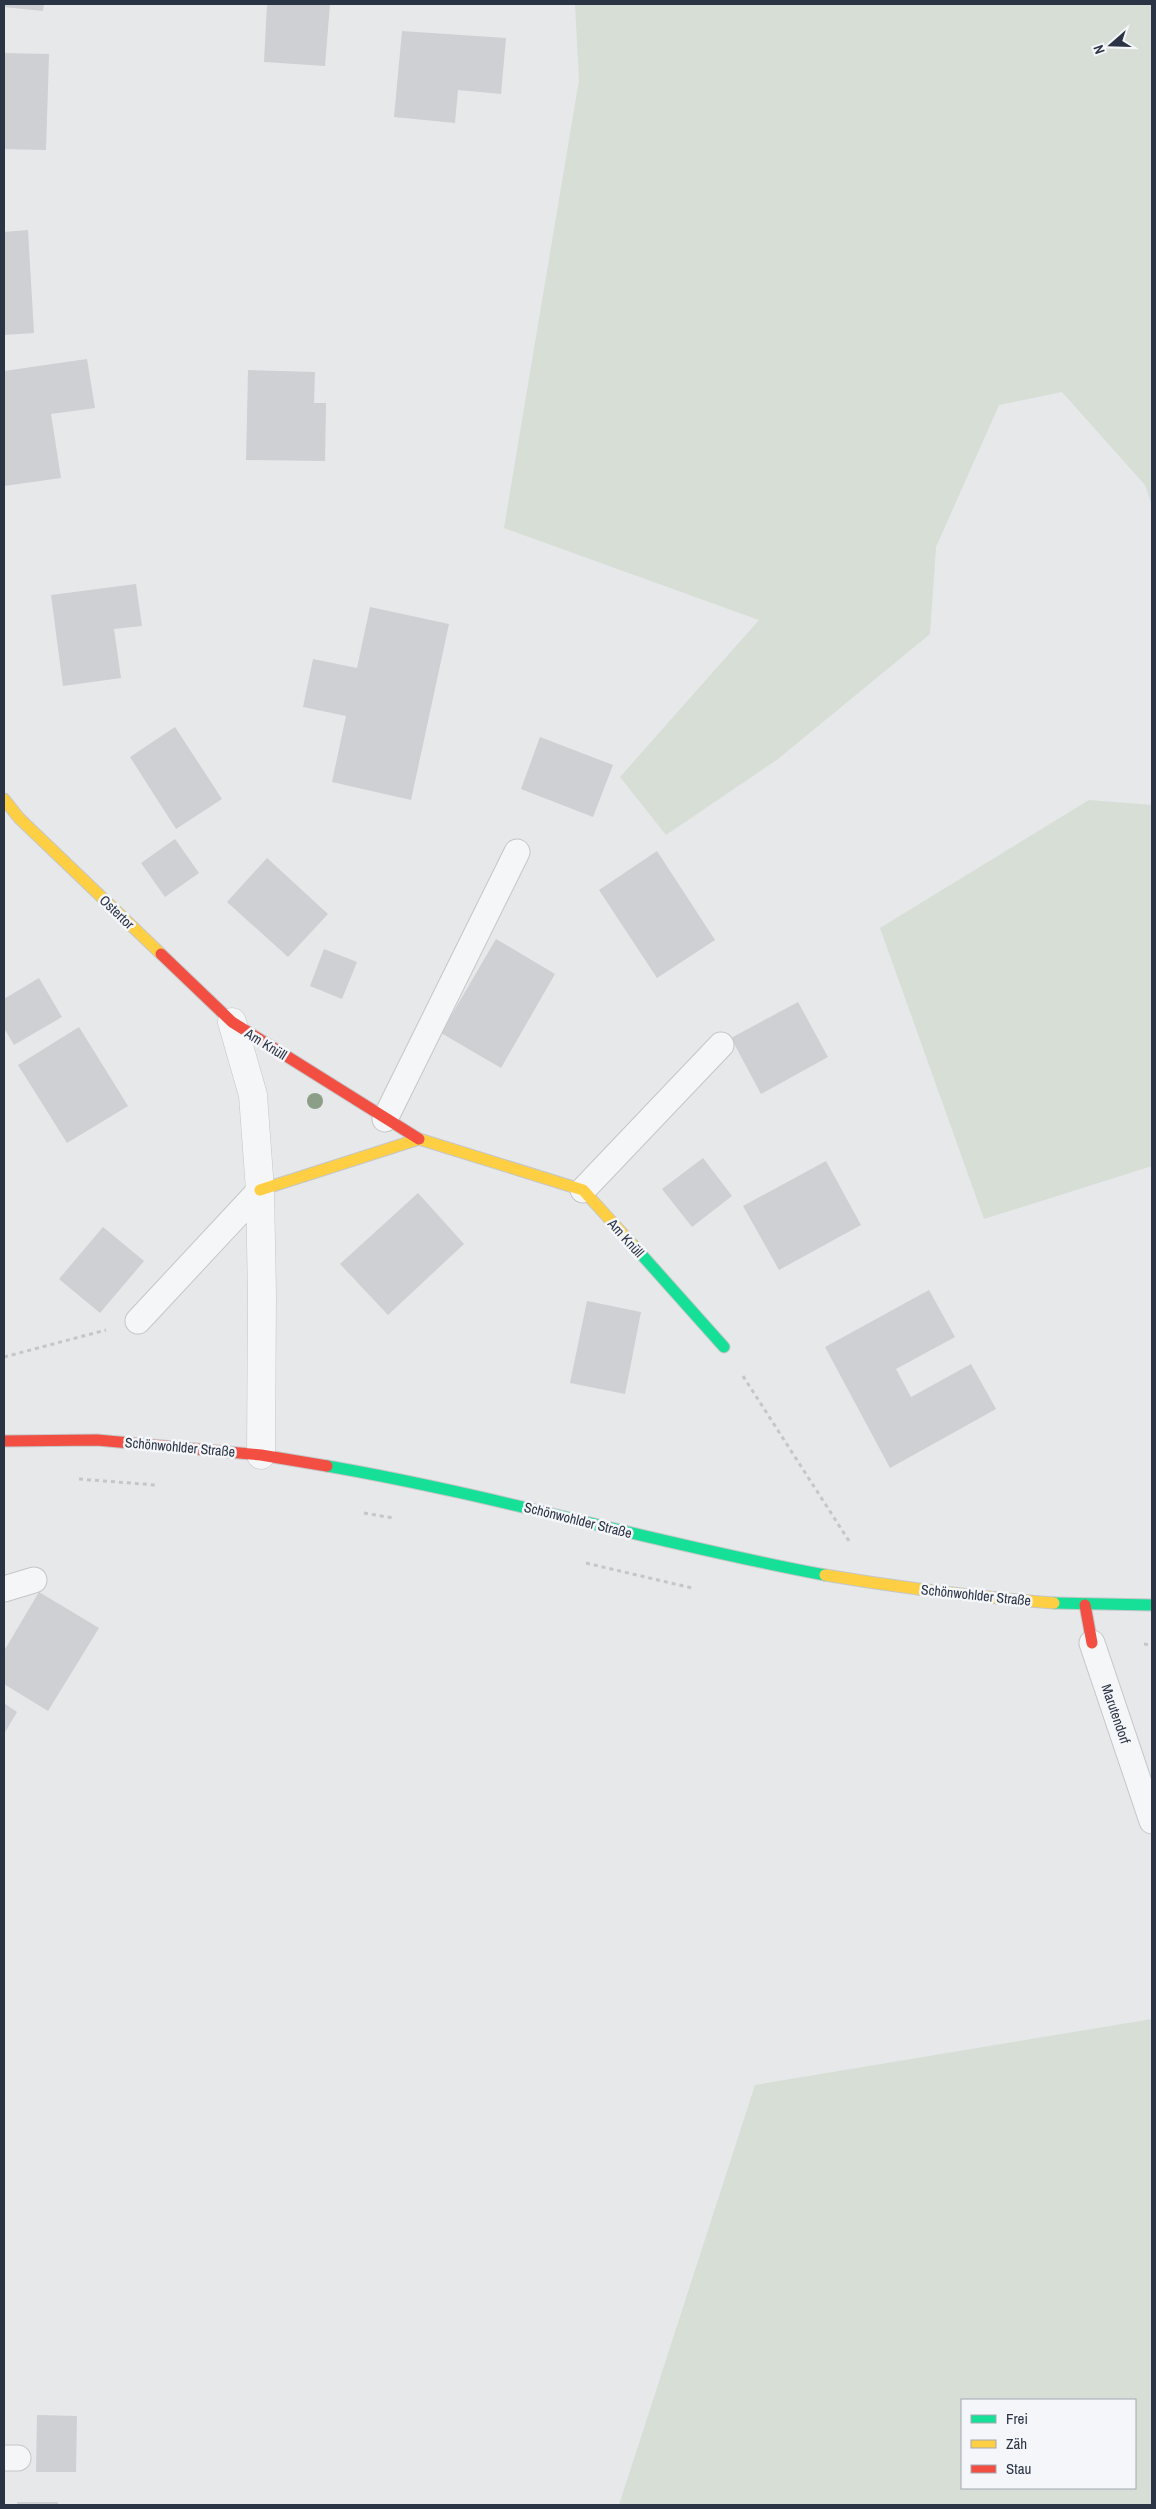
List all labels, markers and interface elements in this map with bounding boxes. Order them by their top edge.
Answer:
north arrow [1086,20,1136,70]
text: N [1089,42,1109,56]
street label: Ostertor [96,891,138,933]
street label: Am Knüll [241,1024,290,1064]
street label: Am Knüll [603,1214,648,1261]
street label: Schönwohlder Straße [124,1433,236,1461]
street label: Schönwohlder Straße [522,1498,634,1542]
street label: Schönwohlder Straße [920,1580,1032,1610]
street label: Marutendorf [1097,1682,1135,1747]
legend [961,2399,1136,2489]
text: Frei [1006,2408,1028,2429]
text: Zäh [1006,2433,1027,2454]
text: Stau [1006,2458,1031,2479]

